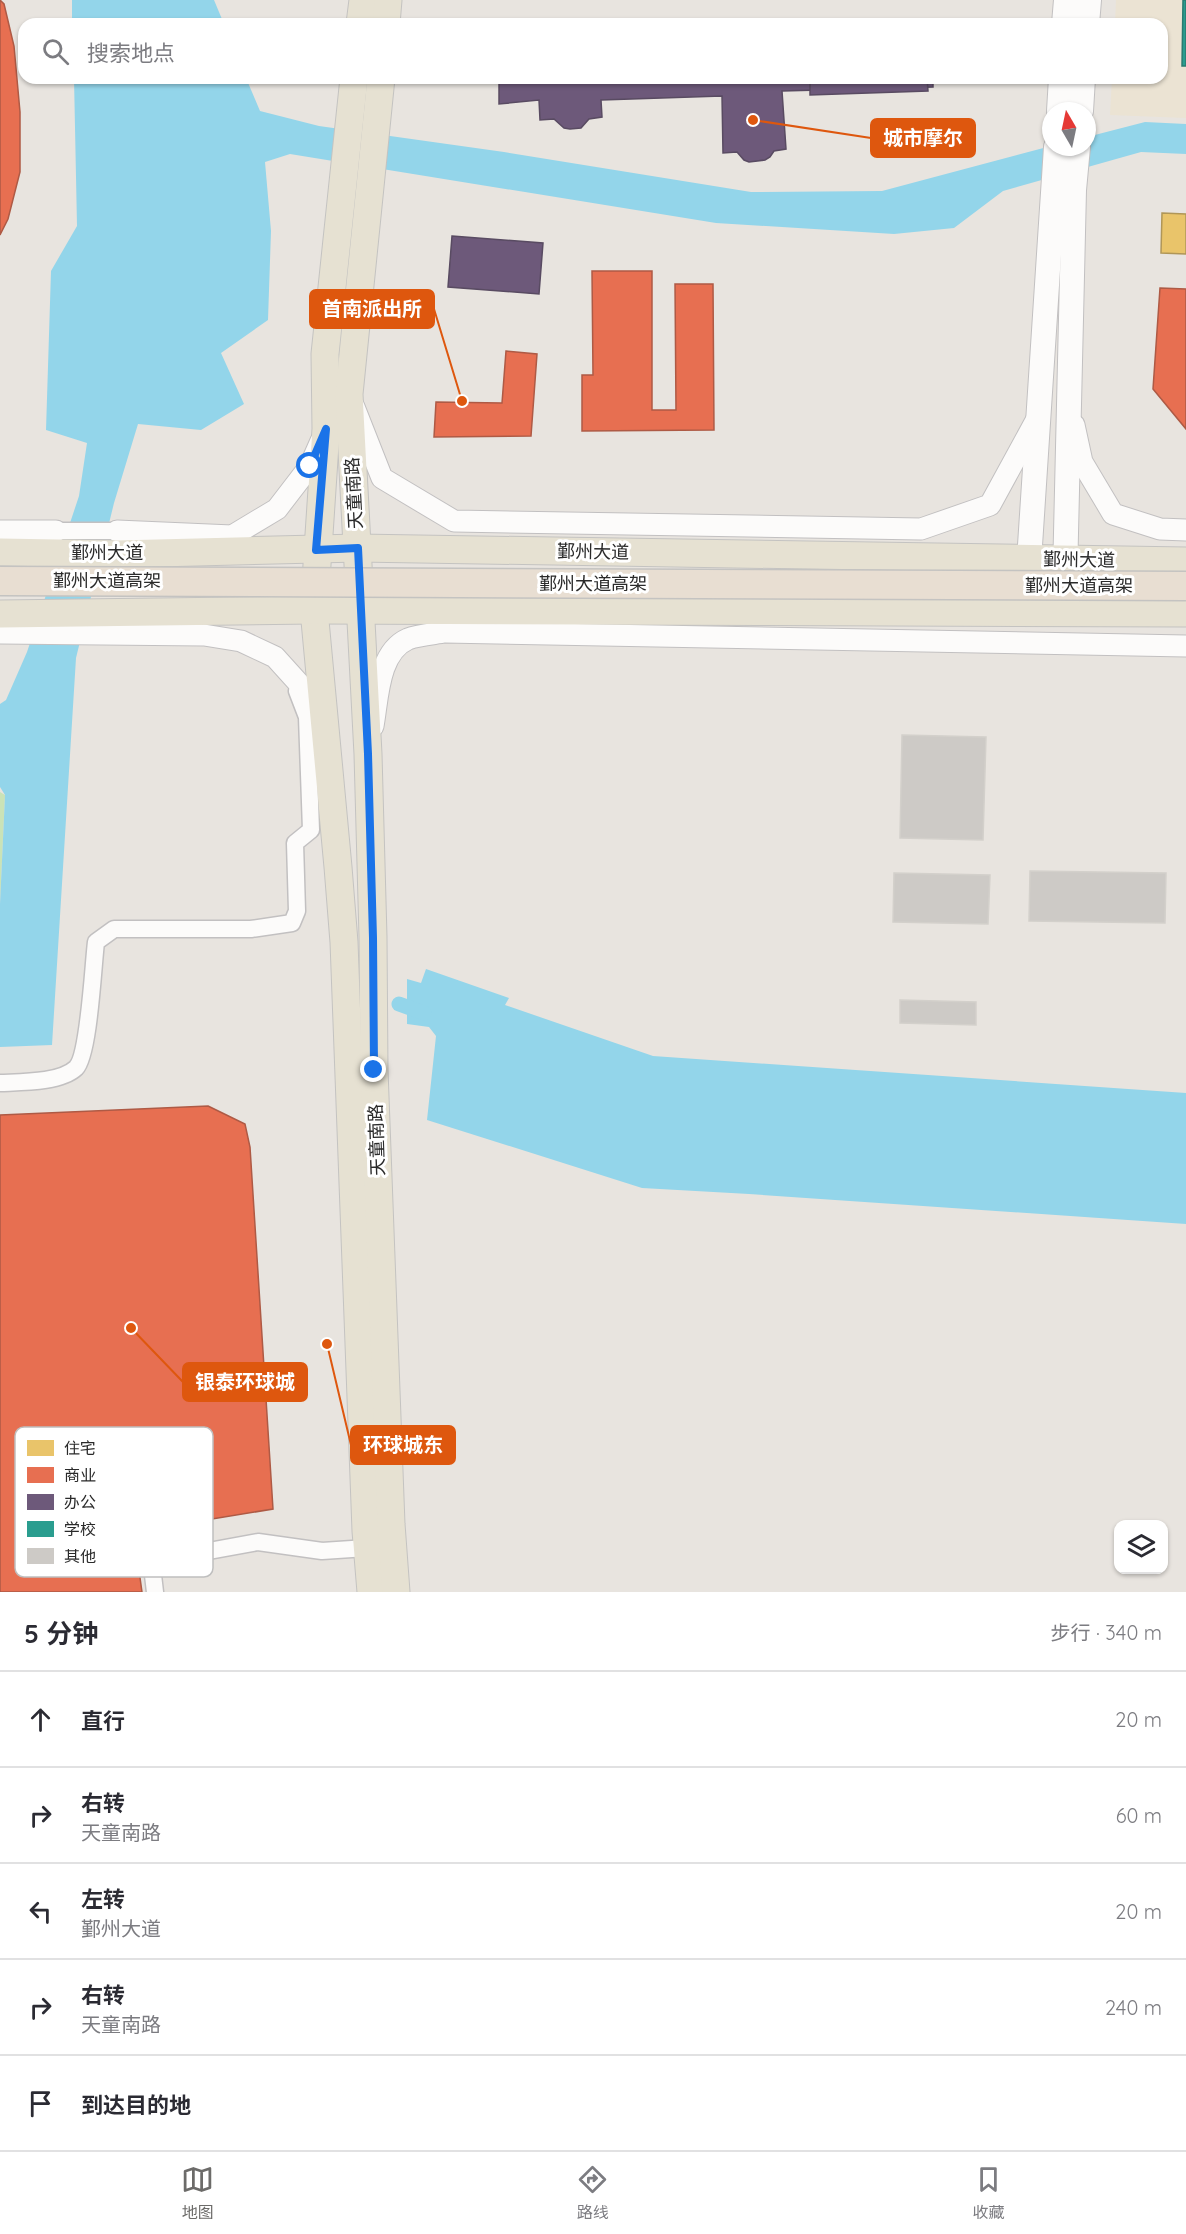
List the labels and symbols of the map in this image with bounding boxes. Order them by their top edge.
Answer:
north arrow [1042,102,1096,156]
callout: 城市摩尔 [871,119,975,157]
text: 城市摩尔 [883,125,963,150]
callout: 首南派出所 [310,290,434,328]
text: 首南派出所 [322,296,422,321]
route start [296,452,322,478]
street label: 天童南路 [340,456,367,530]
street label: 鄞州大道 [557,539,629,564]
street label: 鄞州大道 [71,541,143,564]
street label: 鄞州大道 [1043,547,1115,572]
street label: 鄞州大道高架 [53,569,161,592]
street label: 鄞州大道高架 [539,572,647,595]
street label: 鄞州大道高架 [1025,574,1133,597]
route end [360,1056,386,1082]
street label: 天童南路 [364,1104,389,1176]
callout: 银泰环球城 [183,1363,307,1401]
text: 银泰环球城 [195,1369,295,1394]
callout: 环球城东 [351,1426,455,1464]
legend [15,1427,213,1577]
text: 环球城东 [363,1432,443,1457]
text: 住宅 [64,1438,96,1458]
text: 商业 [64,1465,96,1485]
text: 办公 [64,1492,96,1512]
text: 学校 [64,1519,96,1539]
text: 其他 [64,1546,96,1566]

